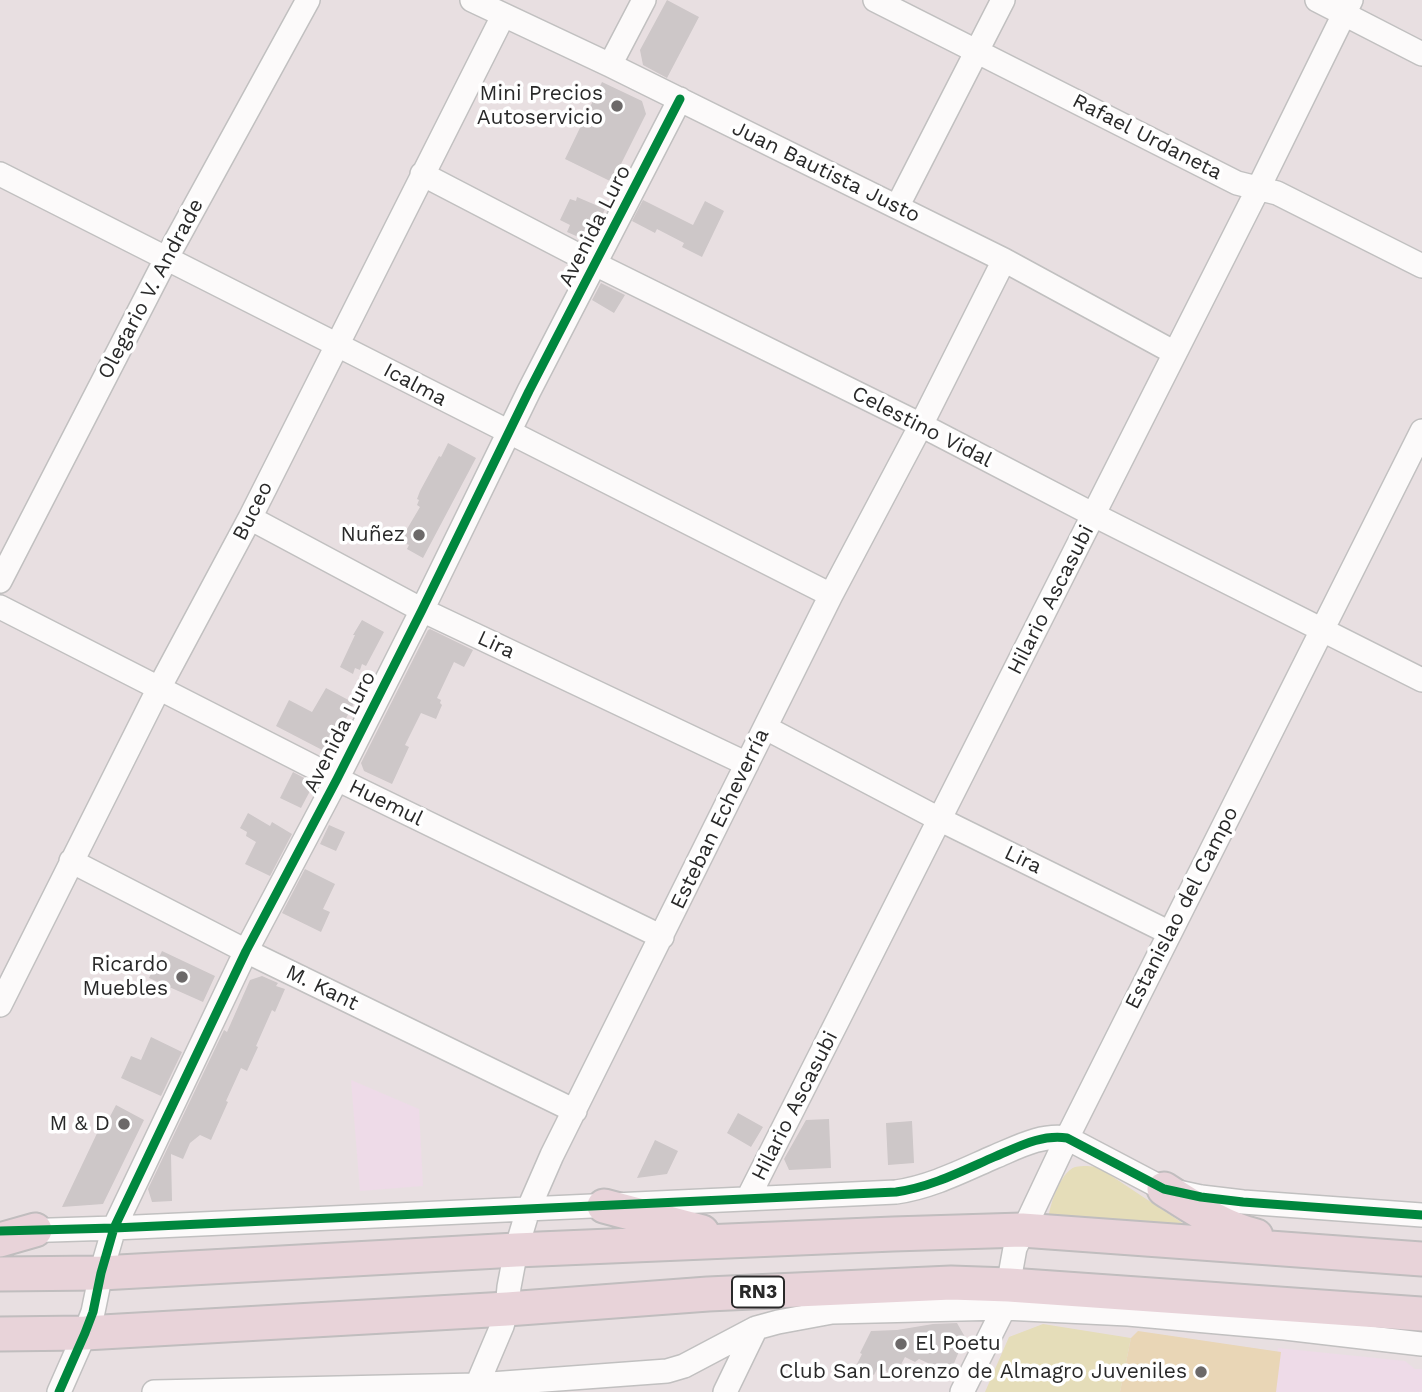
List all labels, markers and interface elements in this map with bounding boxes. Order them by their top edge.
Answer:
place label: Mini Precios Autoservicio [477,81,603,131]
street label: Rafael Urdaneta [1068,88,1226,186]
marker: Mini Precios Autoservicio [609,98,625,114]
street label: Juan Bautista Justo [728,116,924,228]
street label: Avenida Luro [554,161,636,291]
street label: Olegario V. Andrade [93,195,209,383]
street label: Icalma [379,358,451,412]
street label: Celestino Vidal [848,381,996,473]
street label: Buceo [227,477,279,545]
street label: Hilario Ascasubi [1002,521,1100,679]
place label: Nuñez [340,522,405,548]
marker: Nuñez [411,527,427,543]
street label: Lira [473,625,519,665]
street label: Avenida Luro [299,667,381,797]
street label: Esteban Echeverría [665,725,775,913]
street label: Huemul [345,774,427,832]
street label: Estanislao del Campo [1120,803,1244,1013]
street label: Lira [1000,840,1046,880]
place label: Ricardo Muebles [82,952,168,1002]
street label: M. Kant [282,960,362,1016]
marker: Ricardo Muebles [174,969,190,985]
street label: Hilario Ascasubi [746,1027,844,1185]
place label: M & D [50,1111,110,1137]
marker: M & D [116,1116,132,1132]
road number: RN3 [732,1276,784,1308]
place label: El Poetu [915,1331,1001,1357]
marker: El Poetu [893,1336,909,1352]
place label: Club San Lorenzo de Almagro Juveniles [779,1359,1187,1385]
marker: Club San Lorenzo de Almagro Juveniles [1193,1364,1209,1380]

